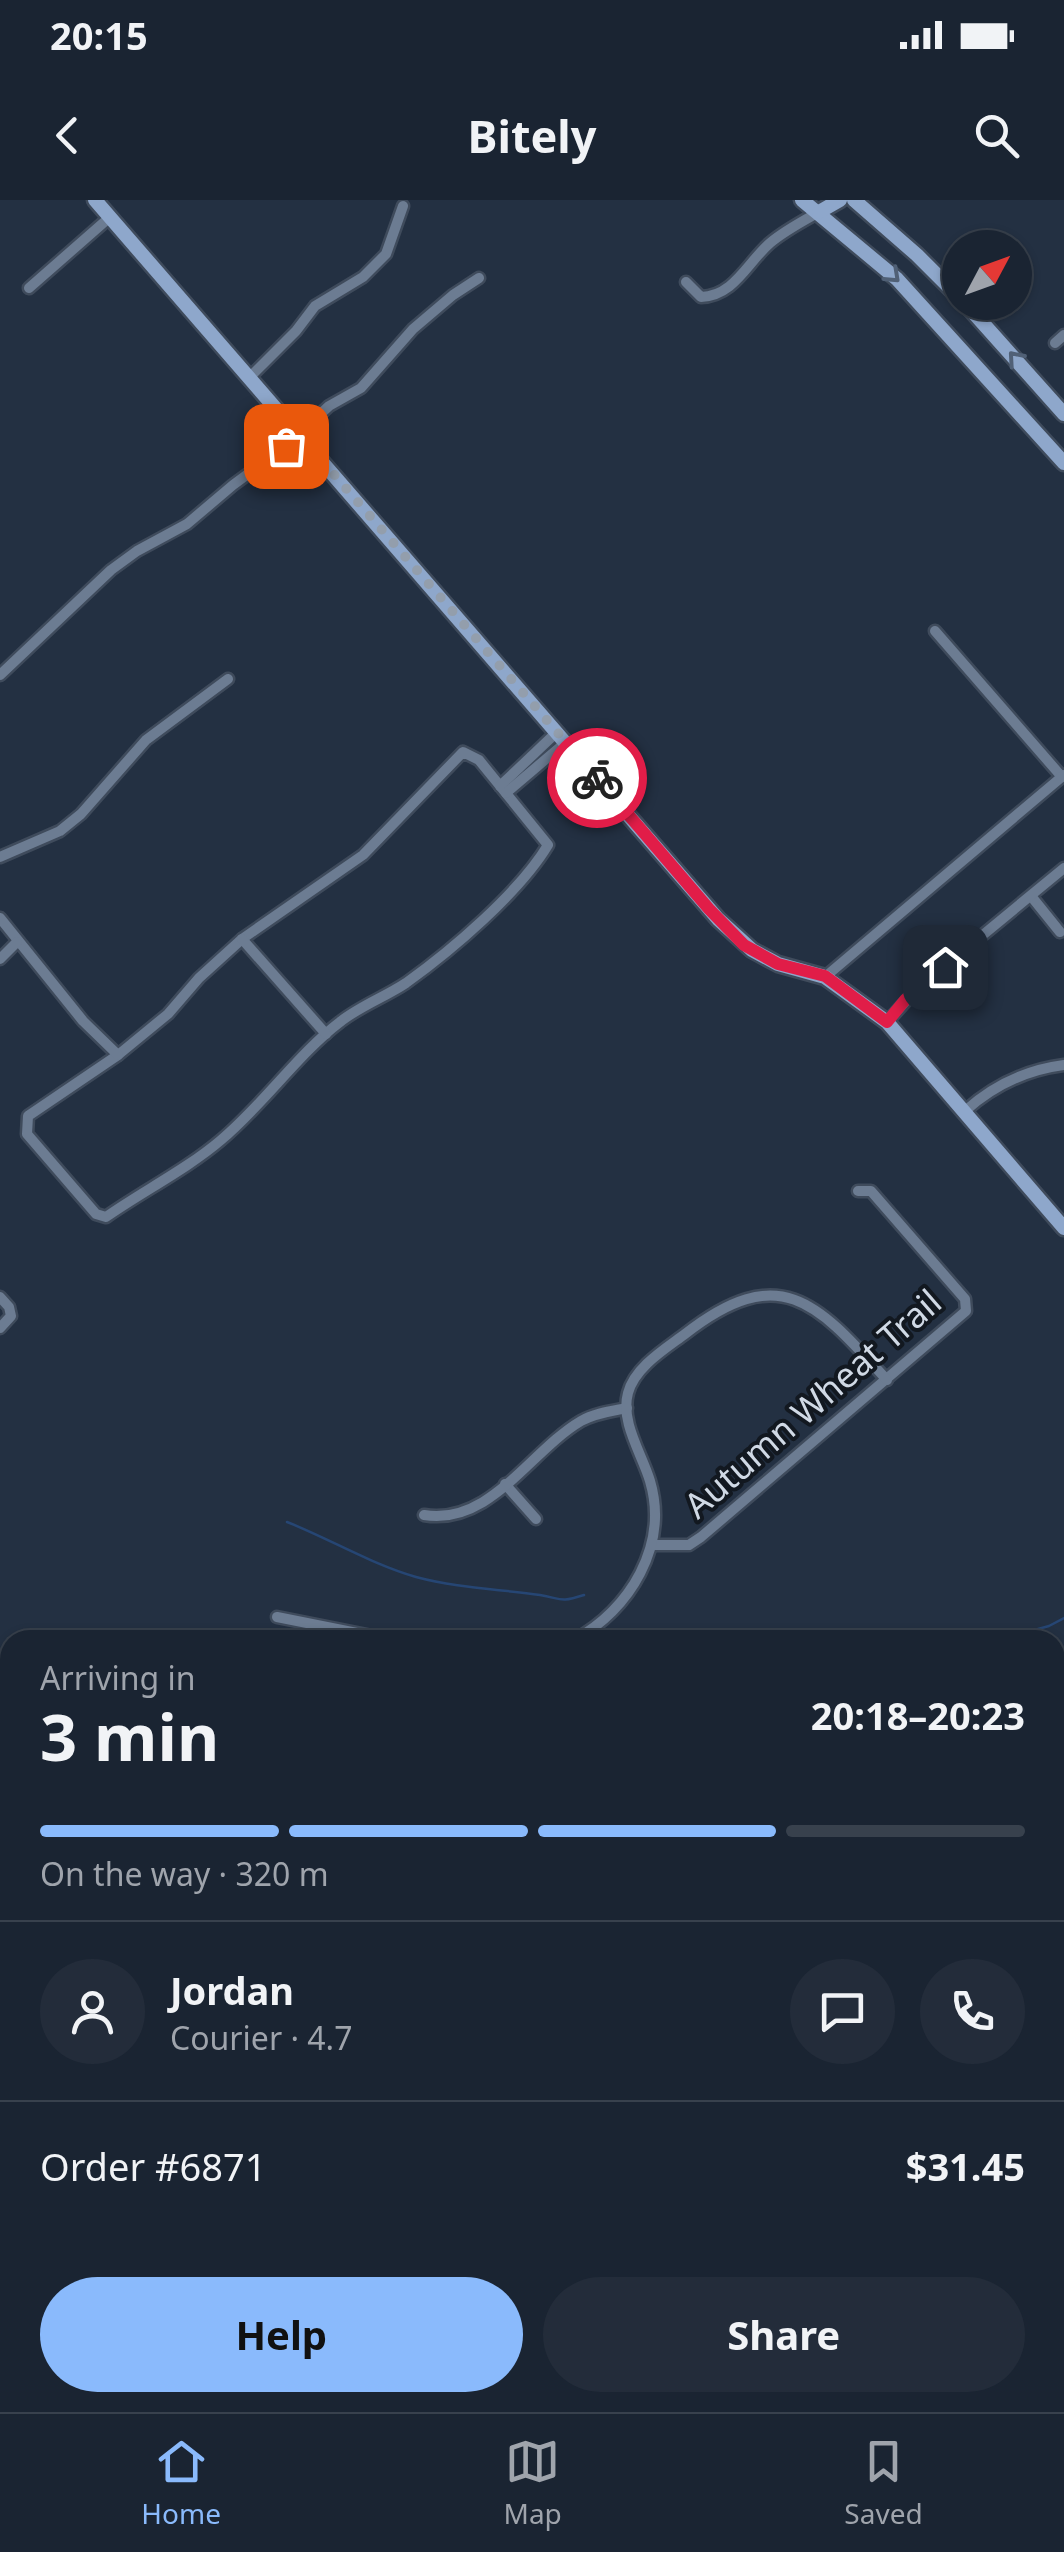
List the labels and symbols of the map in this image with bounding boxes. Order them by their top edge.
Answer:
north arrow [942,230,1032,320]
one-way arrow [881,264,900,282]
one-way arrow [1008,351,1026,370]
pin [244,404,329,489]
courier [547,728,647,828]
pin [903,925,988,1010]
street label: Autumn Wheat Trail [674,1278,950,1528]

